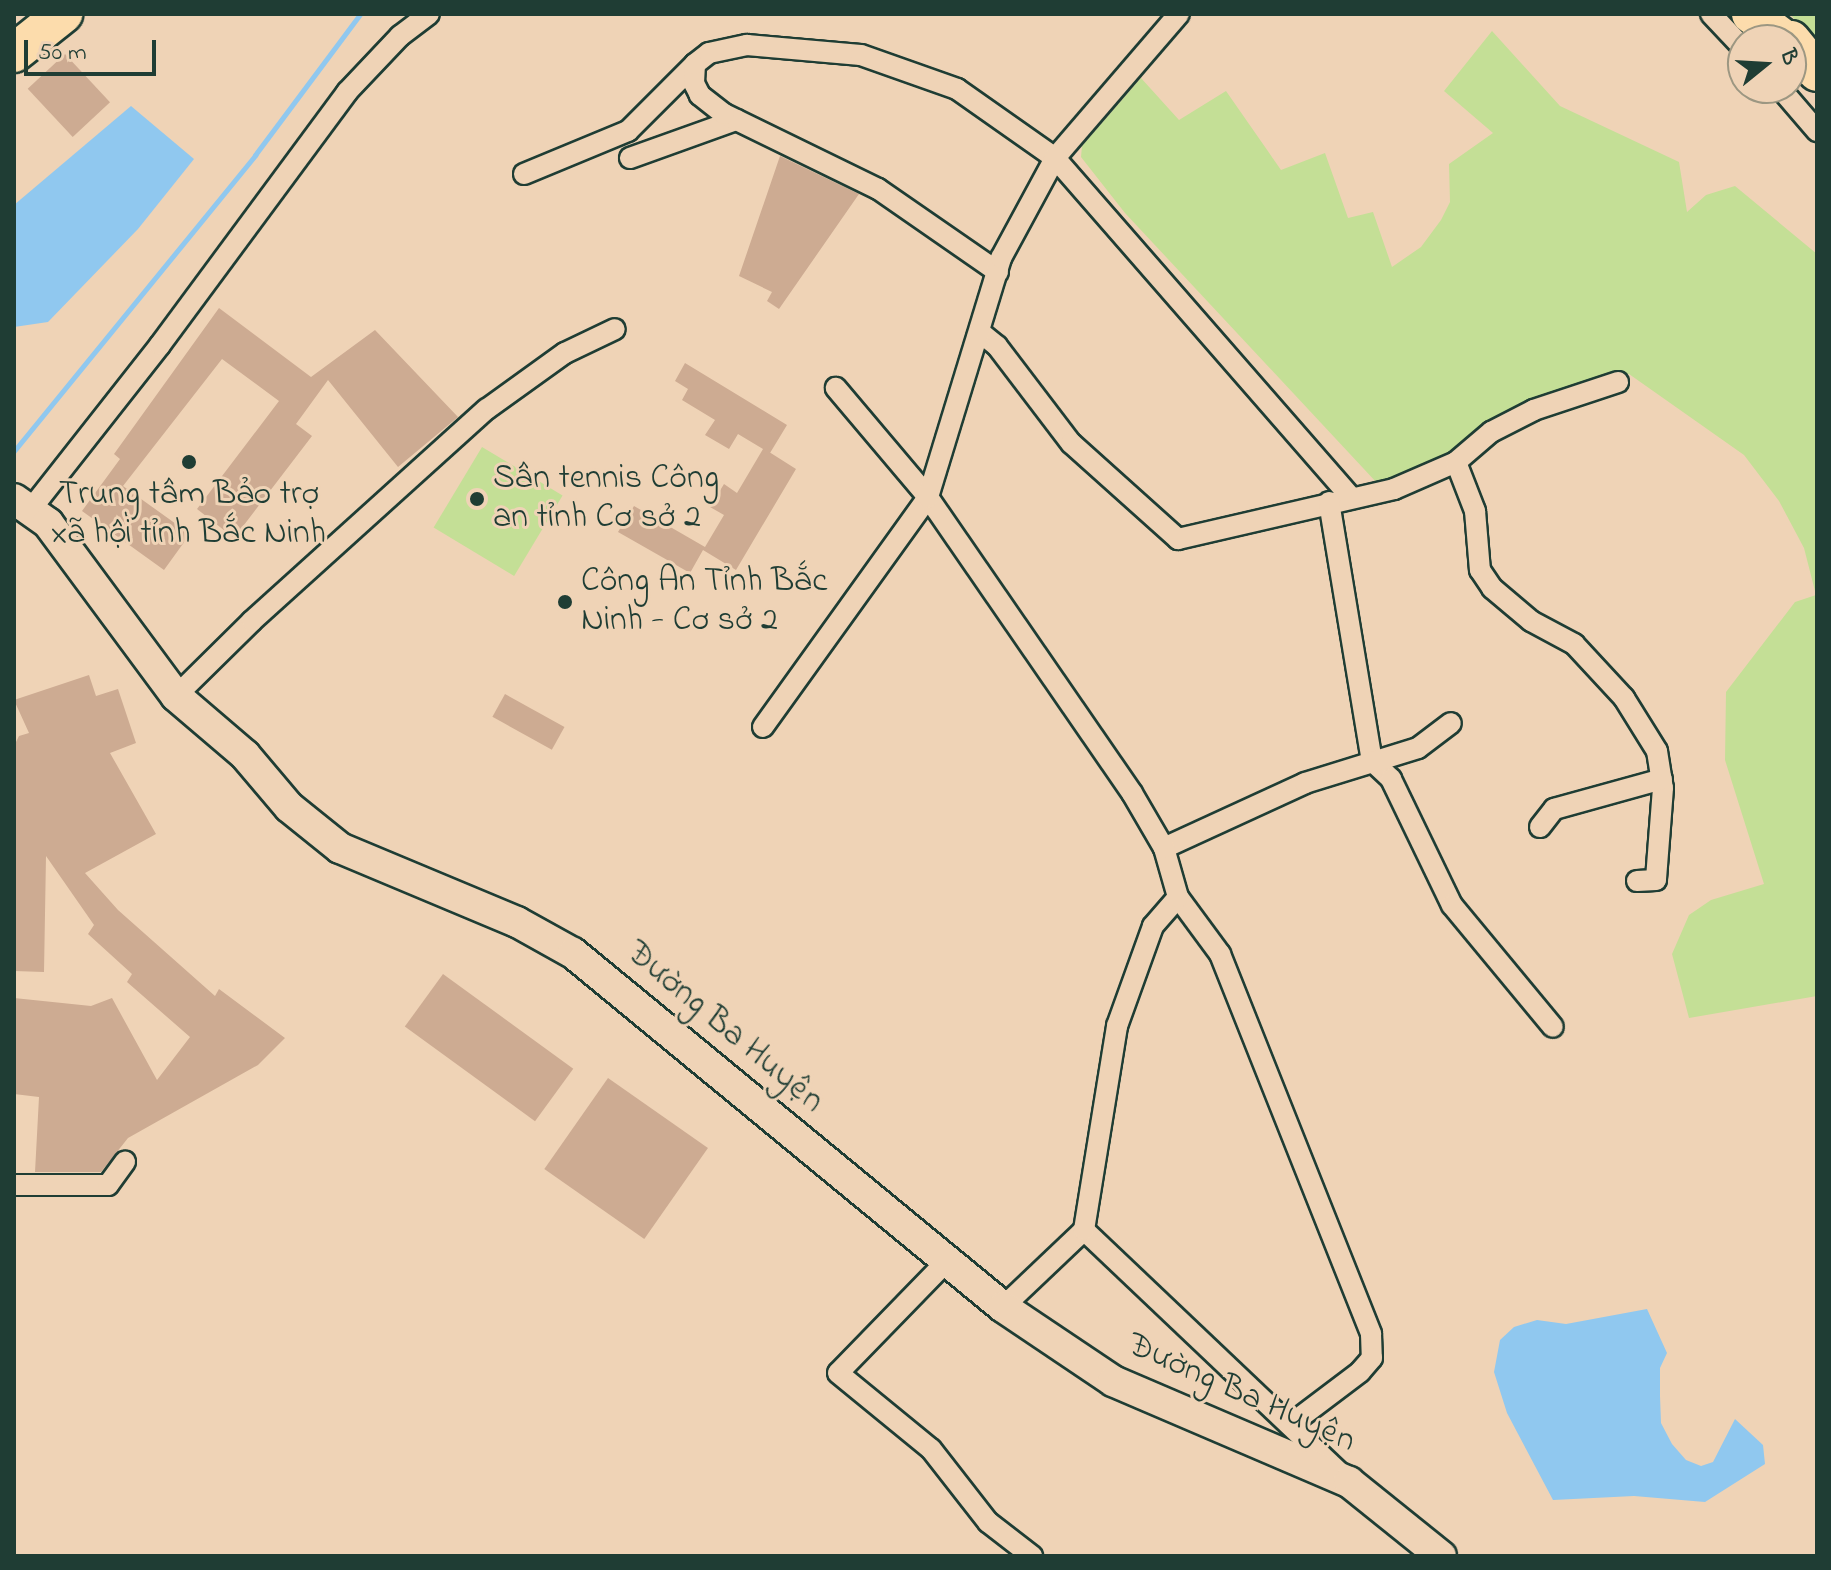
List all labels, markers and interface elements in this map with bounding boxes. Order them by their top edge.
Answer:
scale bar [28,24,160,74]
north arrow [1727,24,1807,104]
text: 50 m [38,36,87,71]
text: B [1770,45,1805,69]
marker: Trung tâm Bảo trợ xã hội tỉnh Bắc Ninh [180,453,198,471]
place label: Sân tennis Công an tỉnh Cơ sở 2 [493,459,719,538]
place label: Trung tâm Bảo trợ xã hội tỉnh Bắc Ninh [52,475,326,554]
marker: Sân tennis Công an tỉnh Cơ sở 2 [468,490,486,508]
place label: Công An Tỉnh Bắc Ninh - Cơ sở 2 [581,562,827,642]
marker: Công An Tỉnh Bắc Ninh - Cơ sở 2 [556,593,574,611]
street label: Đường Ba Huyện [617,933,831,1123]
street label: Đường Ba Huyện [1120,1325,1362,1463]

